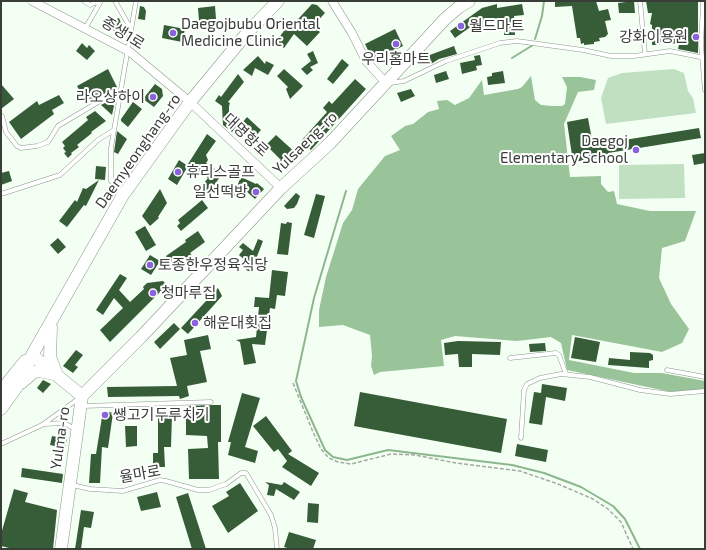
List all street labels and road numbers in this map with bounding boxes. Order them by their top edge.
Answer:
street label: 종생1로 [98,13,148,53]
street label: Daemyeonghang-ro [92,90,184,212]
street label: Yulsaeng-ro [269,108,341,178]
street label: 대명항로 [220,110,272,160]
street label: Yulma-ro [47,405,73,471]
street label: 율마로 [118,462,162,486]

